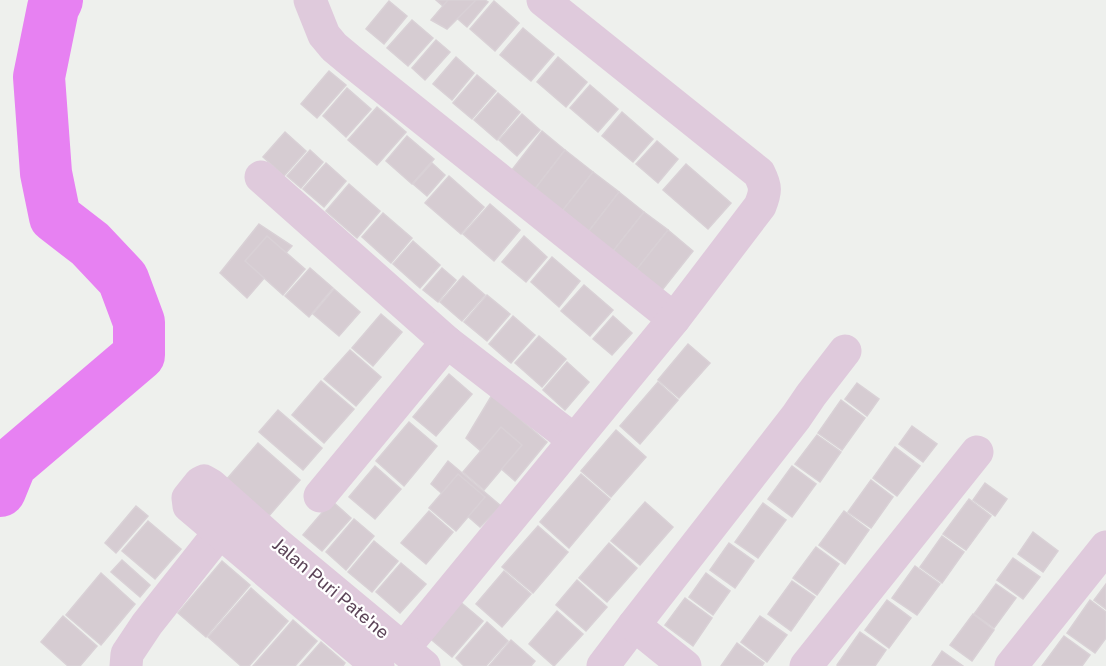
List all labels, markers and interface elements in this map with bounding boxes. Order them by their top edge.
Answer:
street label: Jalan Puri Pate'ne [268,533,394,643]

